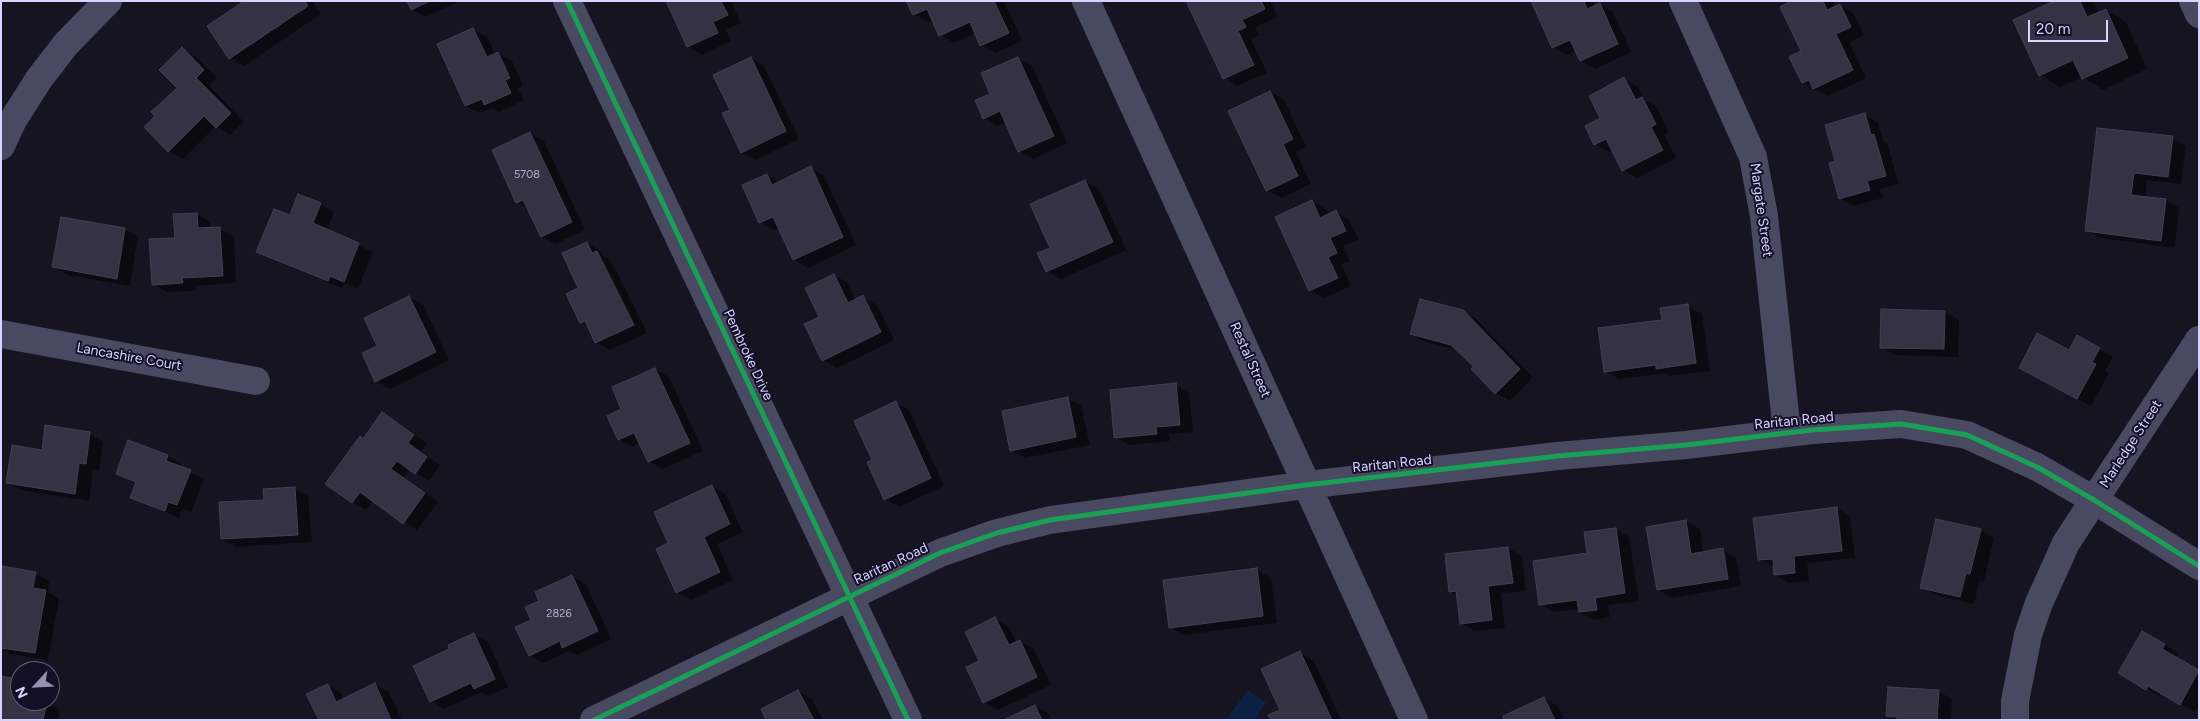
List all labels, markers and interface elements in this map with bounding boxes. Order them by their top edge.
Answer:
scale bar [2030,10,2110,42]
text: 20 m [2036,20,2070,38]
street label: Margate Street [1746,162,1776,258]
house number: 5708 [514,168,540,182]
street label: Pembroke Drive [720,307,776,403]
street label: Restal Street [1226,320,1274,400]
street label: Lancashire Court [75,339,183,375]
street label: Marledge Street [2096,397,2166,491]
street label: Raritan Road [1753,408,1835,434]
street label: Raritan Road [1351,451,1433,477]
street label: Raritan Road [851,540,931,588]
house number: 2826 [546,607,572,621]
north arrow [10,661,60,711]
text: N [12,684,32,701]

